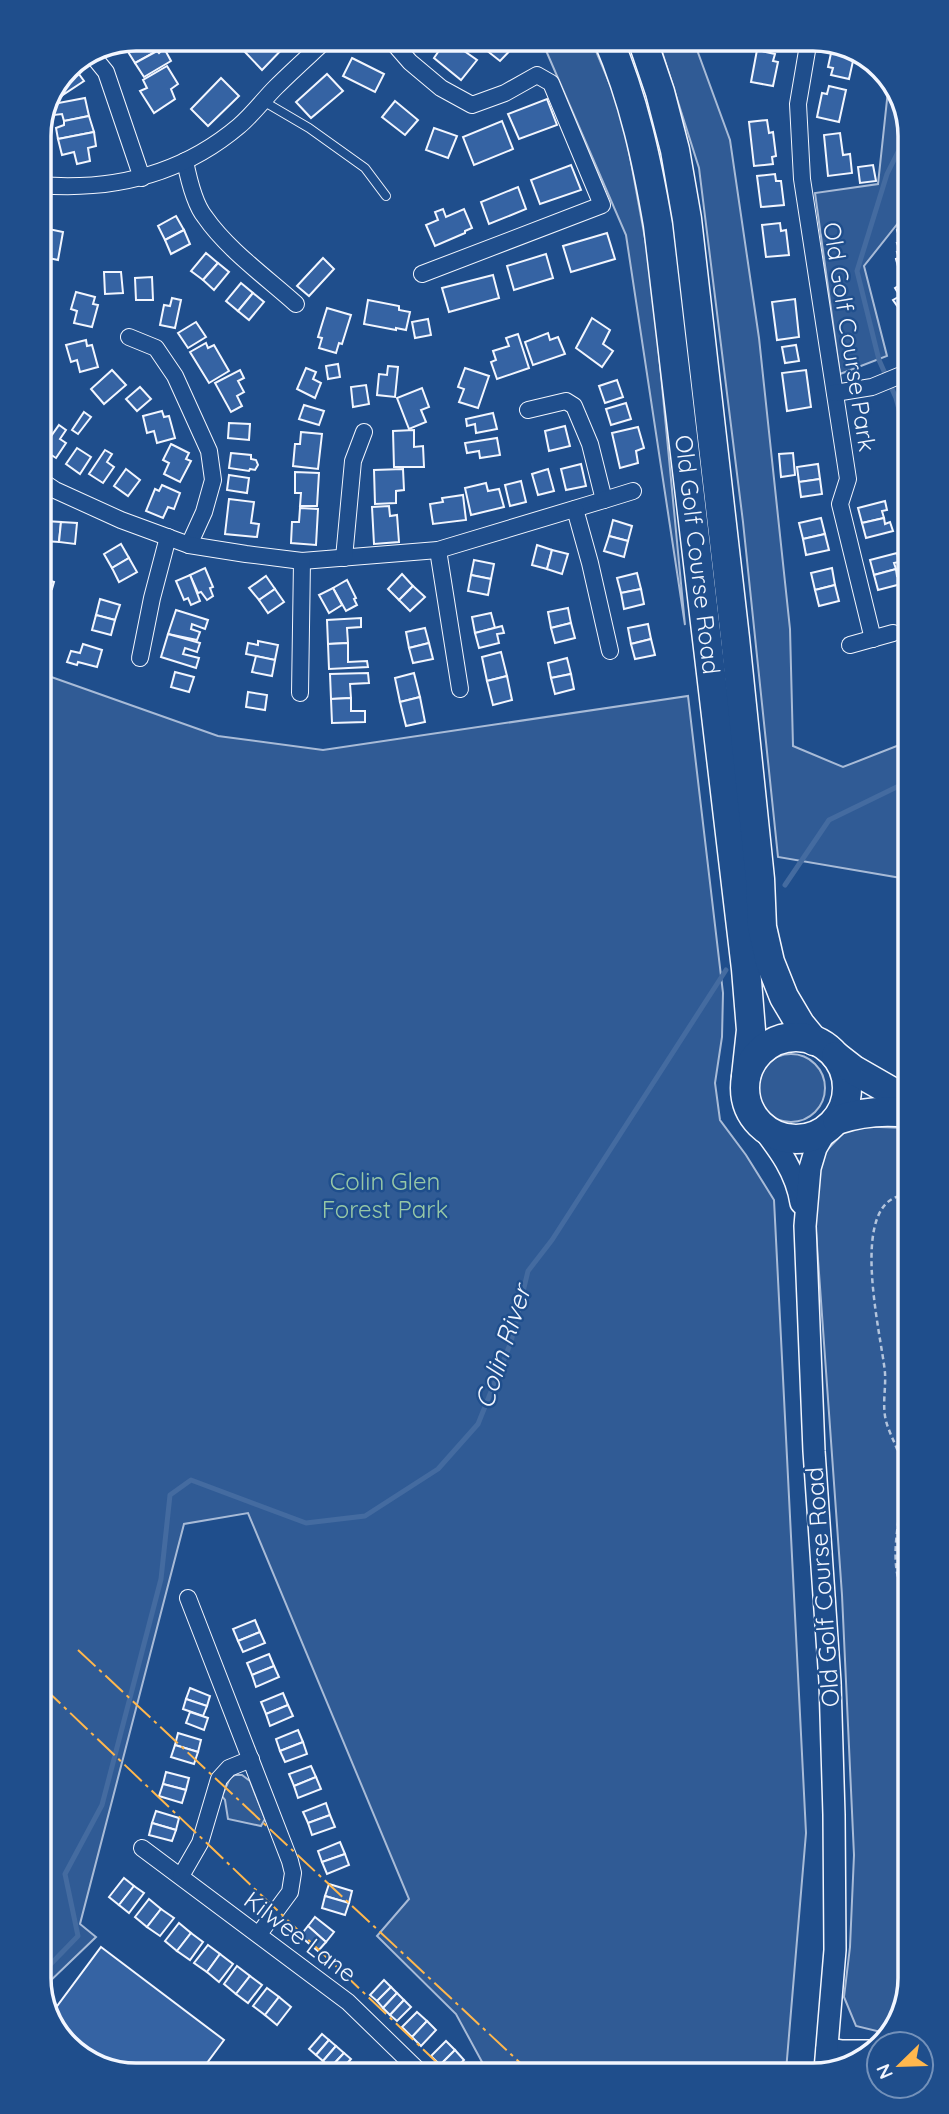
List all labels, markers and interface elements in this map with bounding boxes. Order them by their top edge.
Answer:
street label: Old Golf Course Park [817,220,883,454]
street label: Old Golf Course Road [669,433,727,676]
park label: Colin Glen Forest Park [322,1166,448,1224]
water label: Colin River [467,1278,539,1413]
street label: Old Golf Course Road [799,1466,845,1708]
street label: Kilwee Lane [238,1884,363,1988]
north arrow [865,2030,935,2100]
text: N [871,2061,898,2083]

